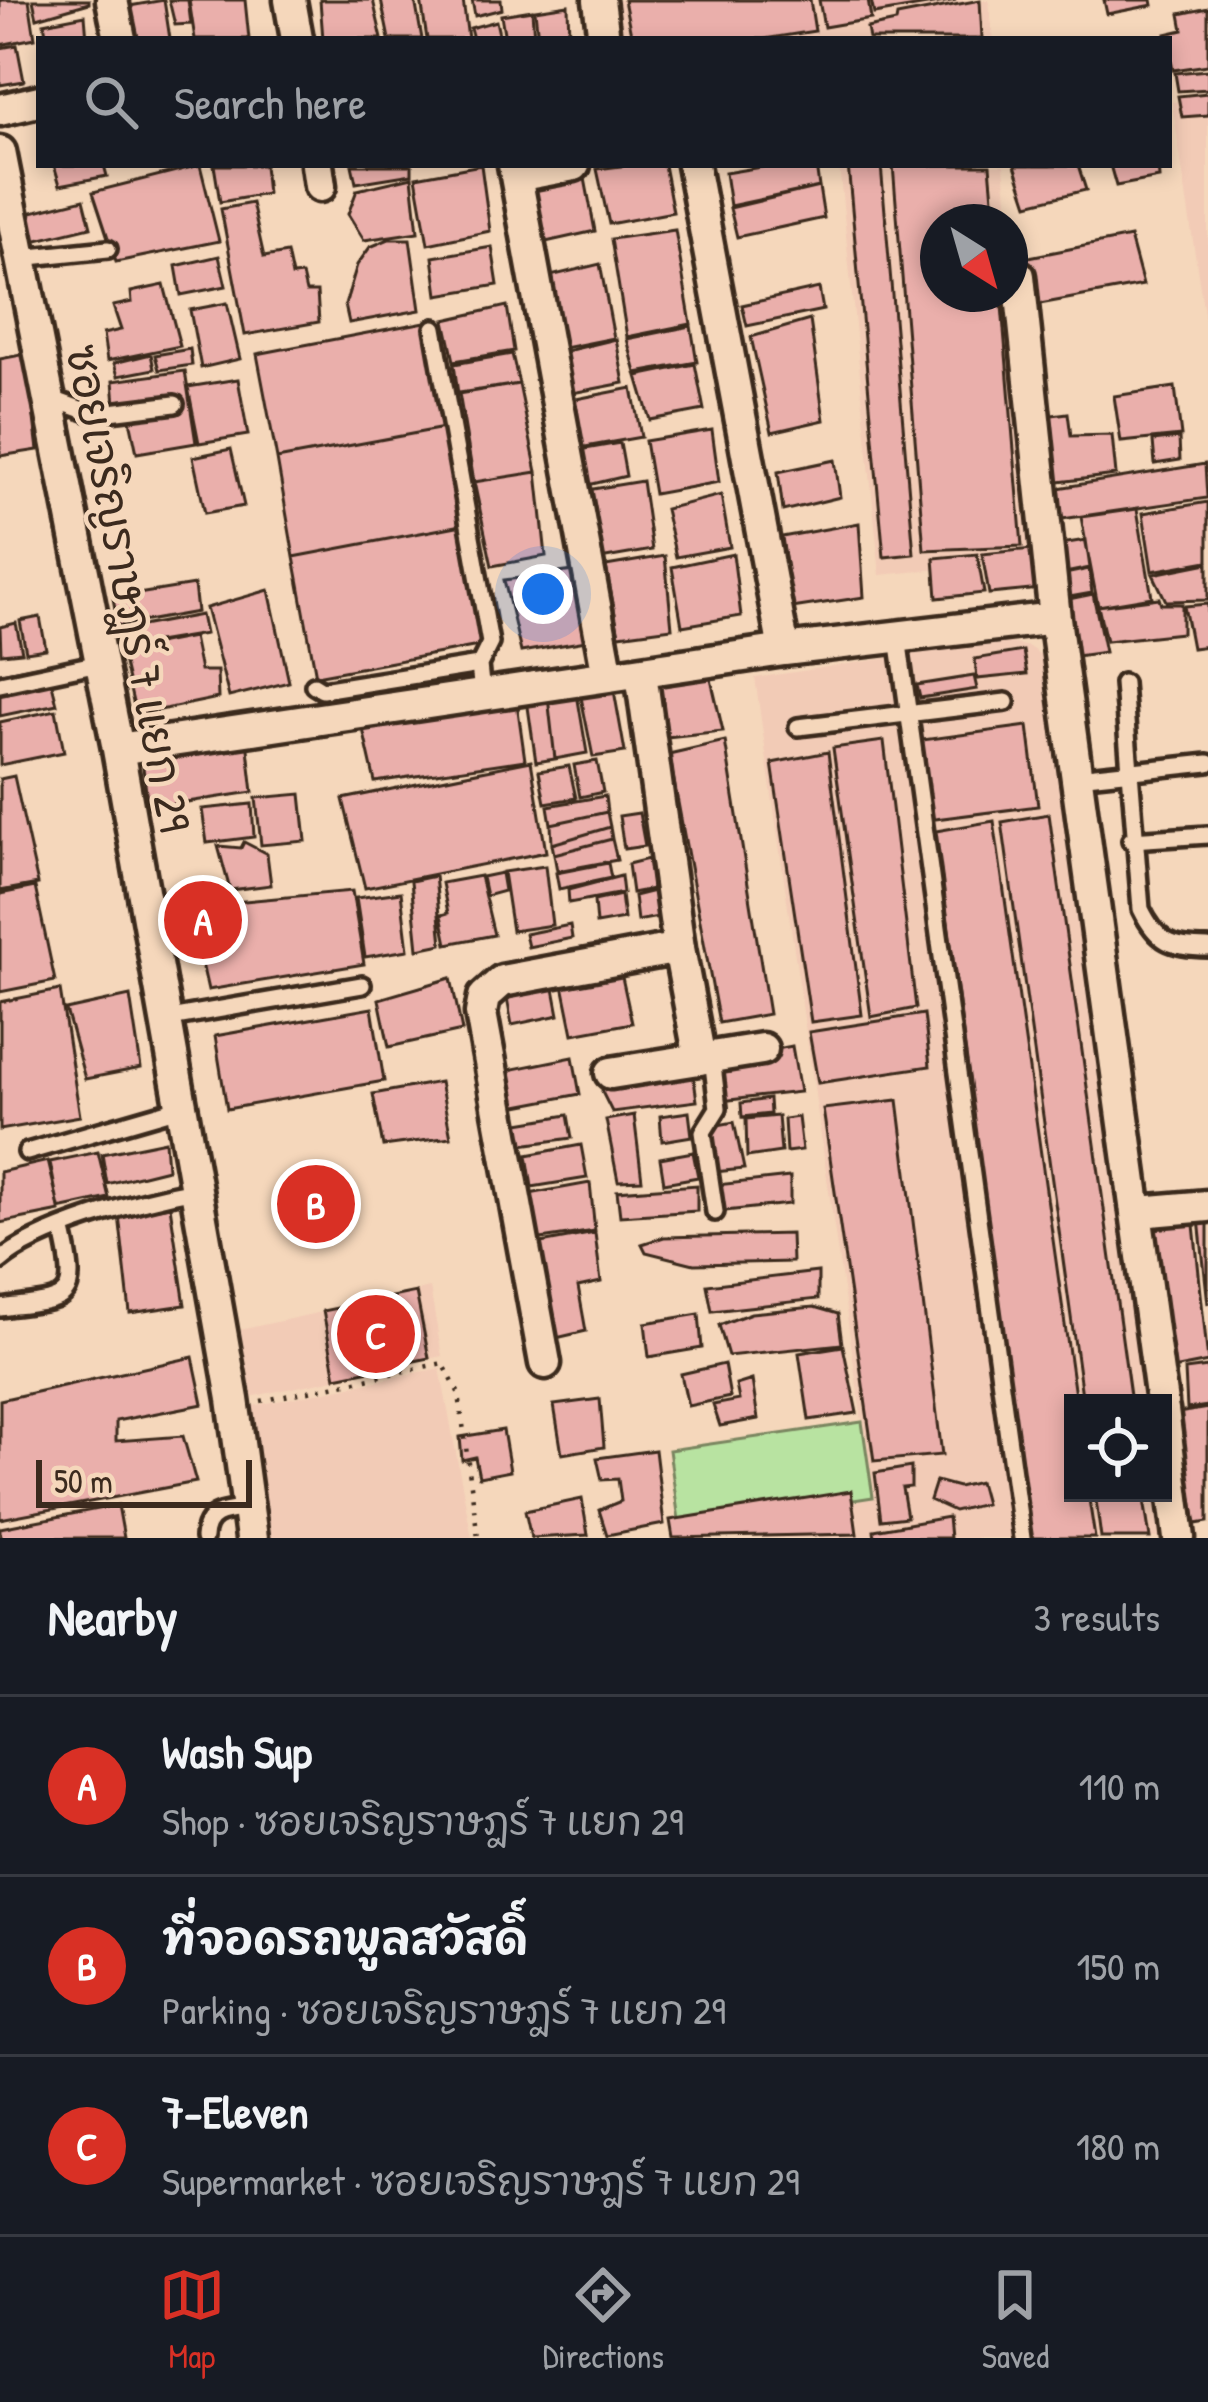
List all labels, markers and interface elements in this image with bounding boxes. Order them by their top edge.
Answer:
search box [36,36,1172,168]
icon: search [78,69,144,135]
text: Search here [174,72,366,133]
north arrow [920,204,1028,312]
street label: ซอยเจริญราษฎร์ 7 แยก 29 [51,339,207,837]
your location [513,564,573,624]
pin: A [164,875,242,965]
pin: B [277,1159,355,1249]
pin: C [337,1289,415,1379]
map controls [1064,1394,1172,1502]
button: locate [1064,1394,1172,1502]
scale bar [36,1454,252,1507]
text: 50 m [54,1459,113,1503]
text: Nearby [48,1582,178,1651]
text: 3 results [1034,1590,1160,1643]
text: Wash Sup [162,1721,312,1782]
text: A [77,1759,97,1812]
text: 110 m [1079,1759,1160,1812]
text: Shop · ซอยเจริญราษฎร์ 7 แยก 29 [162,1794,684,1847]
text: ที่จอดรถพูลสวัสดิ์ [162,1907,528,1968]
text: B [77,1939,97,1992]
text: 150 m [1076,1939,1160,1992]
text: Parking · ซอยเจริญราษฎร์ 7 แยก 29 [162,1983,726,2036]
text: 7-Eleven [162,2081,308,2142]
text: C [76,2119,98,2172]
text: 180 m [1076,2119,1160,2172]
text: Supermarket · ซอยเจริญราษฎร์ 7 แยก 29 [162,2154,800,2207]
tab: Map [159,2262,225,2378]
tab: Directions [543,2262,664,2378]
tab: Saved [982,2262,1049,2378]

